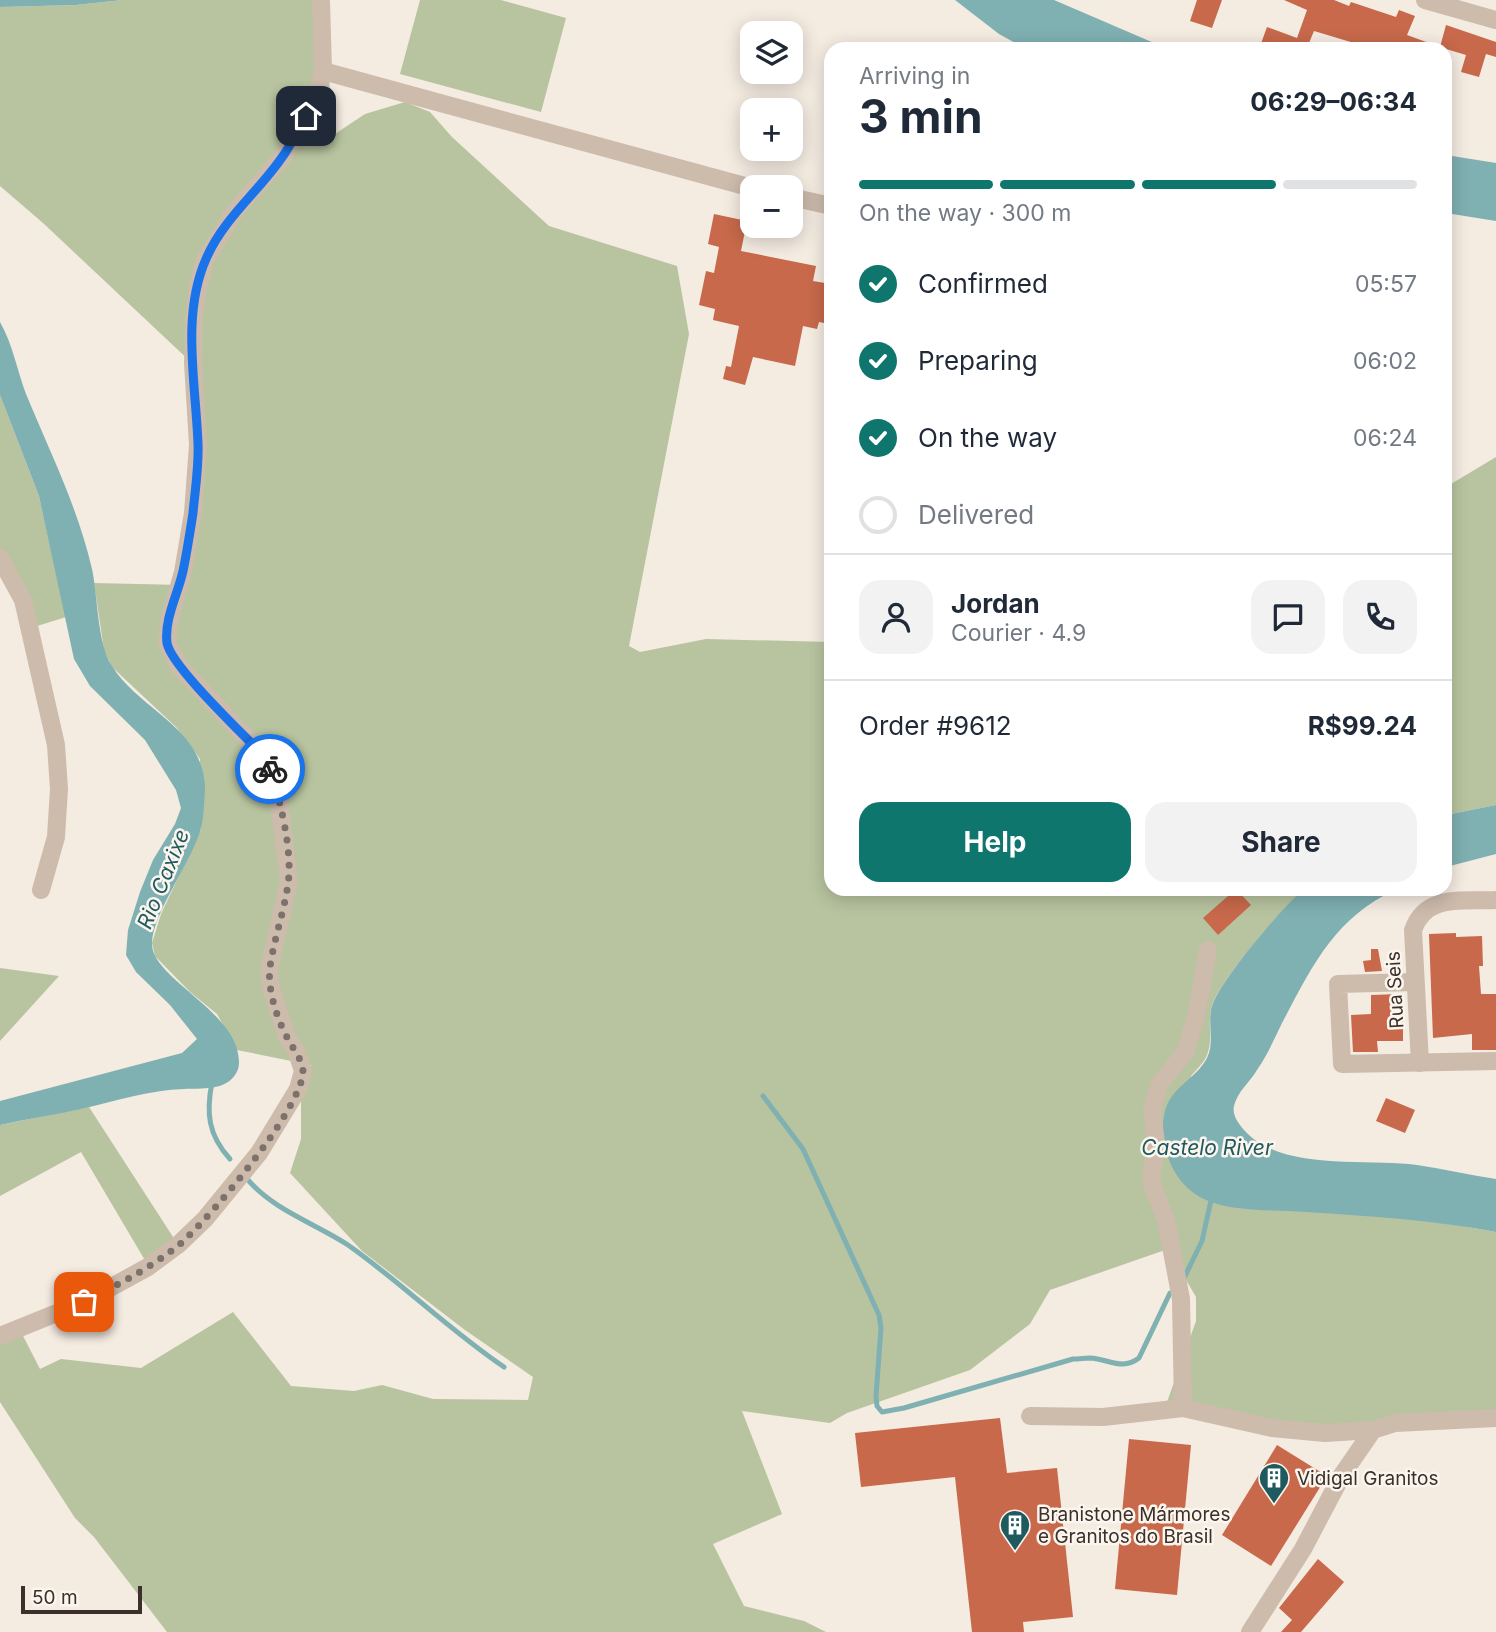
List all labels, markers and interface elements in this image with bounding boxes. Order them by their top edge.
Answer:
map controls [740,21,803,238]
button: layers [740,21,803,84]
text: Arriving in [859,62,970,90]
pin [276,86,336,146]
text: 06:29–06:34 [1250,86,1417,117]
text: 3 min [859,88,983,144]
icon: home [287,97,325,135]
button: + [740,98,803,161]
button: − [740,175,803,238]
text: On the way · 300 m [859,199,1071,227]
icon: check [859,265,897,303]
text: Confirmed [918,268,1048,299]
text: 05:57 [1355,270,1417,298]
icon: check [859,342,897,380]
text: Preparing [918,345,1038,376]
text: 06:02 [1353,347,1417,375]
icon: check [859,419,897,457]
text: On the way [918,422,1057,453]
text: 06:24 [1353,424,1417,452]
text: Delivered [918,499,1034,530]
button: person [859,580,933,654]
button: chat [1251,580,1325,654]
button: phone [1343,580,1417,654]
text: Jordan [951,588,1040,619]
text: Courier · 4.9 [951,619,1086,647]
text: Order #9612 [859,710,1012,741]
text: R$99.24 [1308,710,1417,741]
courier [235,734,305,804]
icon: bike [251,750,289,788]
button: Help [859,802,1131,882]
button: Share [1145,802,1417,882]
water label: Rio Caxixe [132,826,194,932]
street label: Rua Seis [1381,951,1409,1029]
water label: Castelo River [1141,1135,1274,1160]
pin [54,1272,114,1332]
icon: bag [65,1283,103,1321]
building icon: Vidigal Granitos [1257,1461,1291,1505]
place label: Vidigal Granitos [1297,1467,1439,1490]
place label: Branistone Mármores e Granitos do Brasil [1038,1503,1230,1548]
building icon: Branistone Mármores e Granitos do Brasil [998,1508,1032,1552]
scale bar [21,1583,142,1615]
text: 50 m [32,1586,78,1609]

